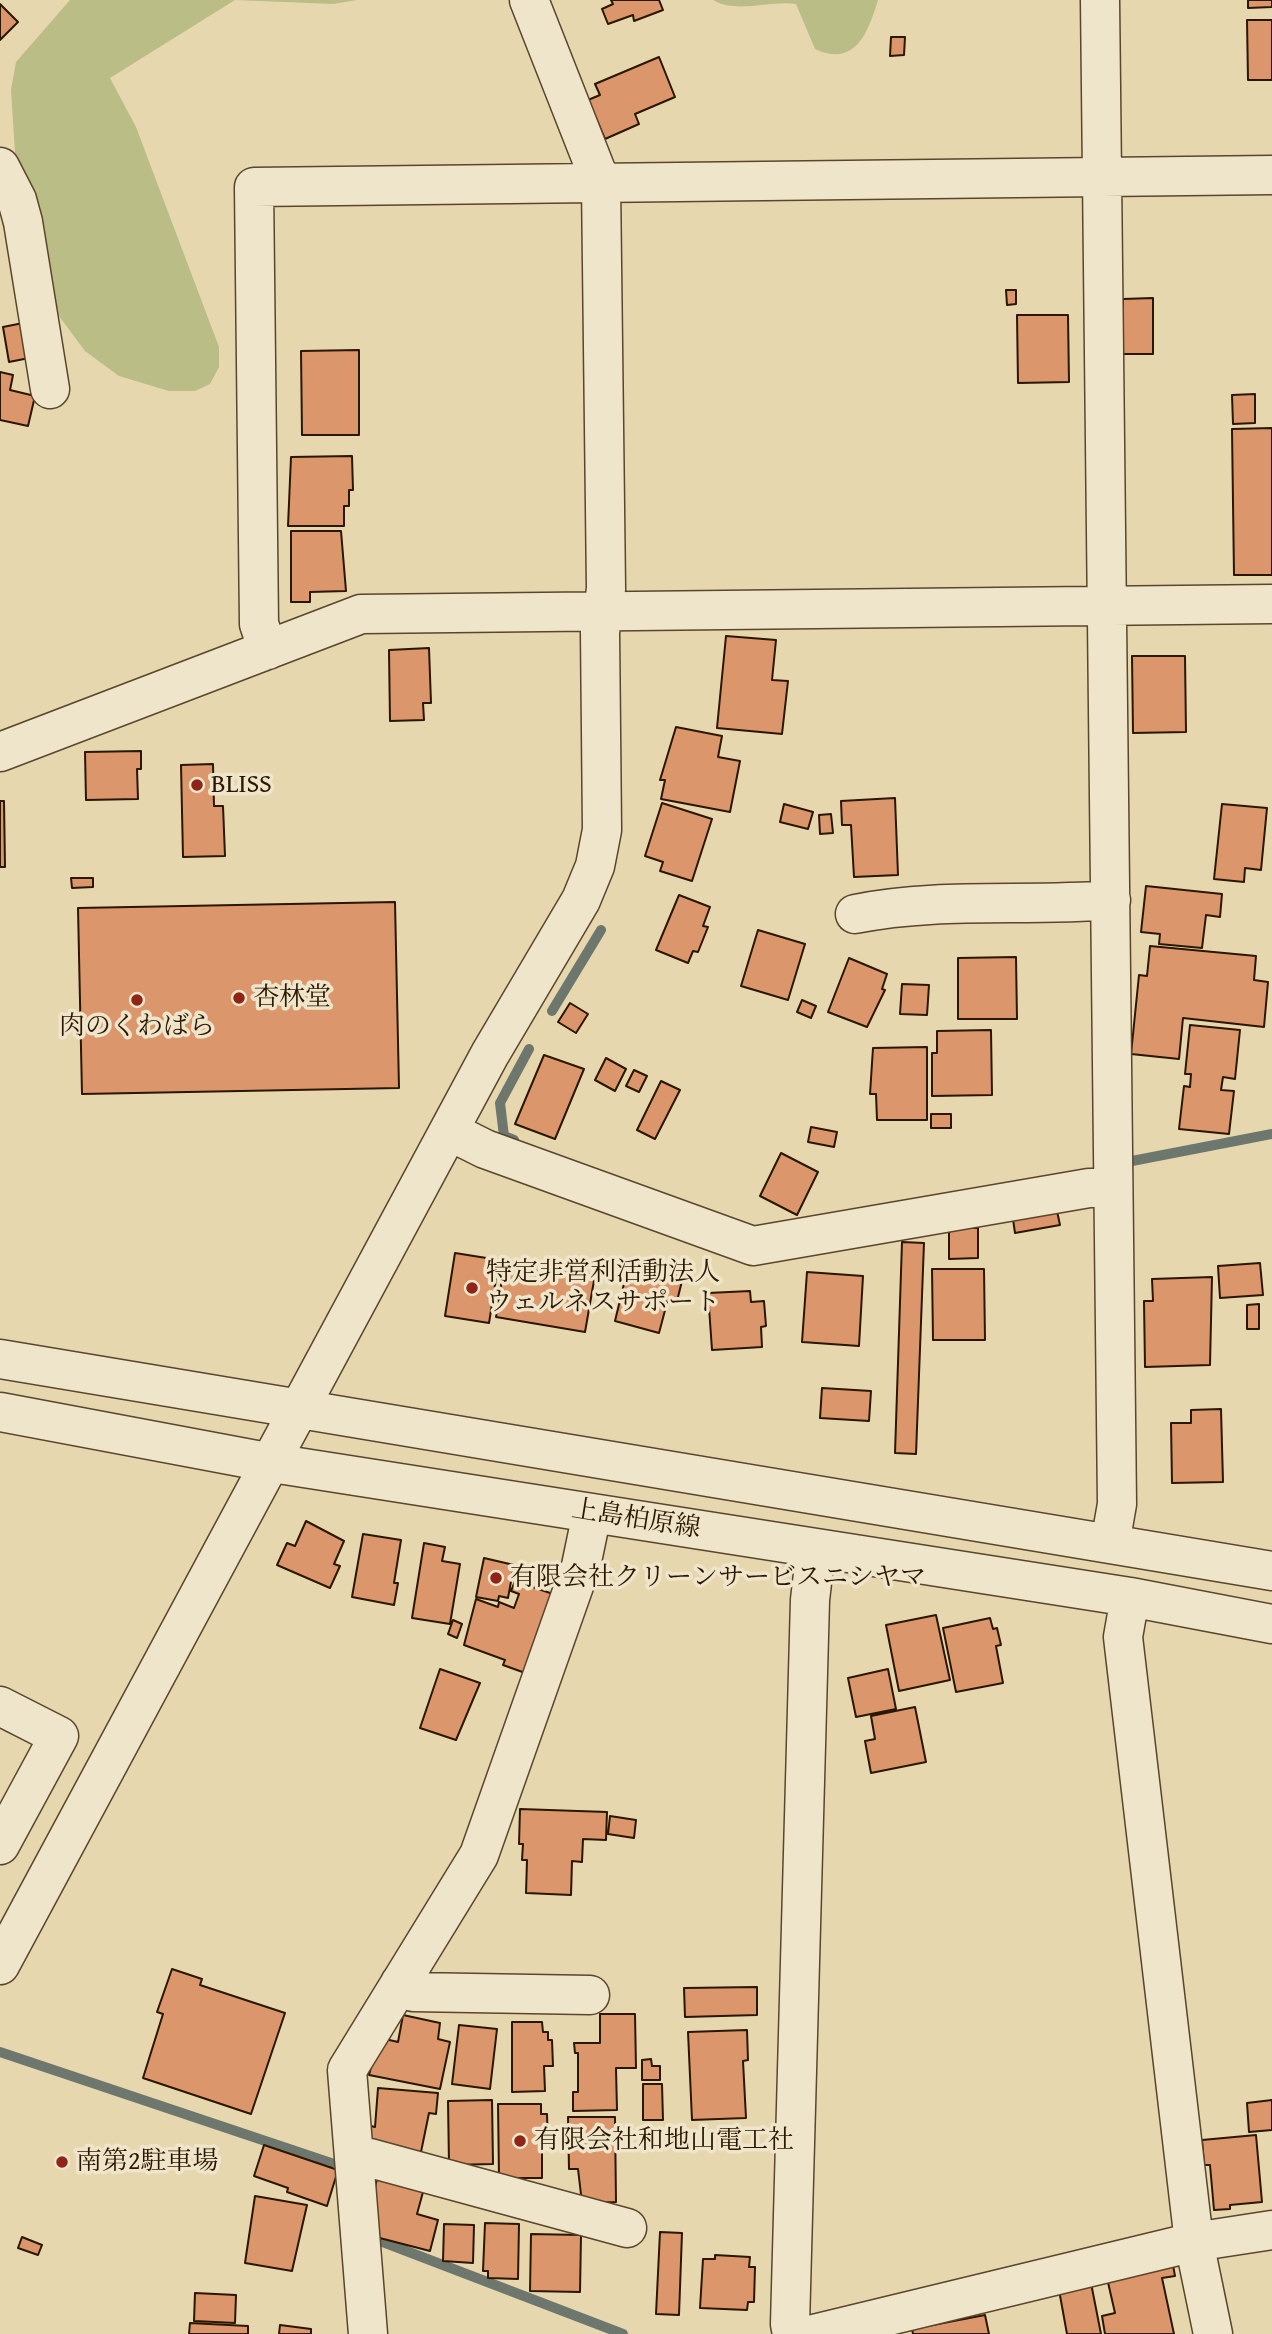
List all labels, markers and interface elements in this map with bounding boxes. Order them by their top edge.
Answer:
place label: BLISS [211,769,272,801]
marker: BLISS [189,777,205,793]
place label: 杏林堂 [253,982,331,1014]
marker: 杏林堂 [231,990,247,1006]
marker: 肉のくわばら [129,992,145,1008]
place label: 肉のくわばら [59,1011,215,1043]
place label: 特定非営利活動法人 ウェルネスサポート [486,1257,720,1318]
marker: 特定非営利活動法人 ウェルネスサポート [464,1280,480,1296]
street label: 上島柏原線 [569,1494,703,1546]
place label: 有限会社クリーンサービスニシヤマ [510,1562,926,1594]
marker: 有限会社クリーンサービスニシヤマ [488,1570,504,1586]
place label: 有限会社和地山電工社 [534,2125,794,2157]
marker: 有限会社和地山電工社 [512,2133,528,2149]
place label: 南第2駐車場 [76,2146,219,2178]
marker: 南第2駐車場 [54,2154,70,2170]

